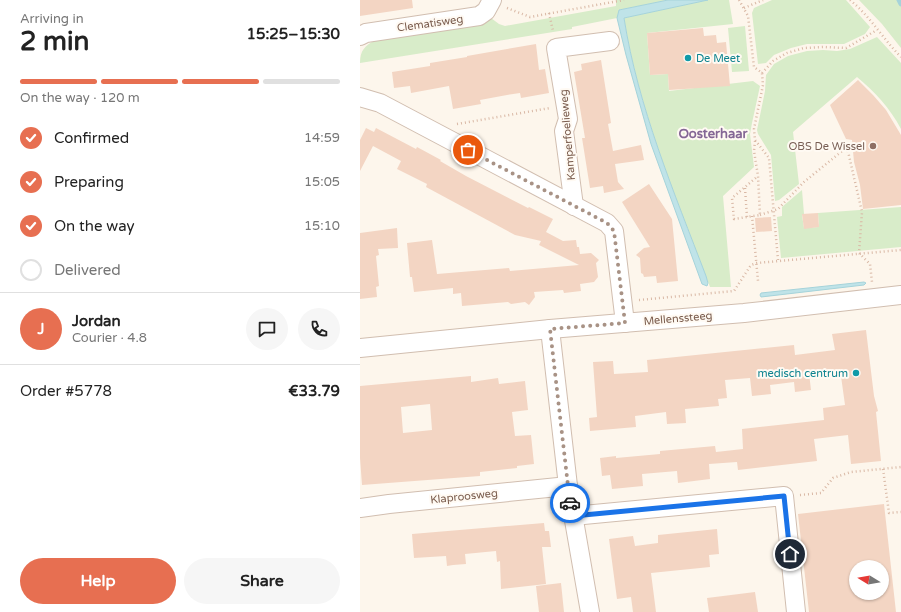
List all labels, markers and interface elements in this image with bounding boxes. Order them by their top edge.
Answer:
text: Arriving in [20,11,84,27]
street label: Clematisweg [396,12,464,35]
text: 15:25–15:30 [247,25,340,43]
text: 2 min [20,26,89,57]
place label: De Meet [696,52,740,65]
marker: De Meet [683,53,693,63]
street label: Kamperfoelieweg [557,89,578,181]
text: On the way · 120 m [20,90,140,106]
district label: Oosterhaar [678,126,749,142]
icon: check [20,127,42,149]
text: Confirmed [54,129,129,147]
text: 14:59 [304,130,340,146]
pin [451,133,485,167]
icon: bag [457,139,479,161]
place label: OBS De Wissel [788,140,865,153]
marker: OBS De Wissel [868,141,878,151]
icon: check [20,171,42,193]
text: Preparing [54,173,124,191]
text: 15:05 [304,174,340,190]
icon: check [20,215,42,237]
text: On the way [54,217,134,235]
text: 15:10 [304,218,340,234]
text: Delivered [54,261,121,279]
button: chat [246,308,288,350]
button: phone [298,308,340,350]
street label: Mellenssteeg [643,309,713,328]
text: Jordan [72,312,121,330]
text: J [38,320,45,338]
text: Courier · 4.8 [72,330,147,346]
place label: medisch centrum [757,367,848,380]
marker: medisch centrum [851,368,861,378]
text: Order #5778 [20,382,112,400]
text: €33.79 [288,382,340,400]
courier [550,483,590,523]
street label: Klaproosweg [430,486,498,507]
icon: car [559,492,581,514]
pin [773,537,807,571]
icon: home [779,543,801,565]
button: Help [20,558,176,604]
button: Share [184,558,340,604]
north arrow [849,560,889,600]
map controls [849,560,889,600]

